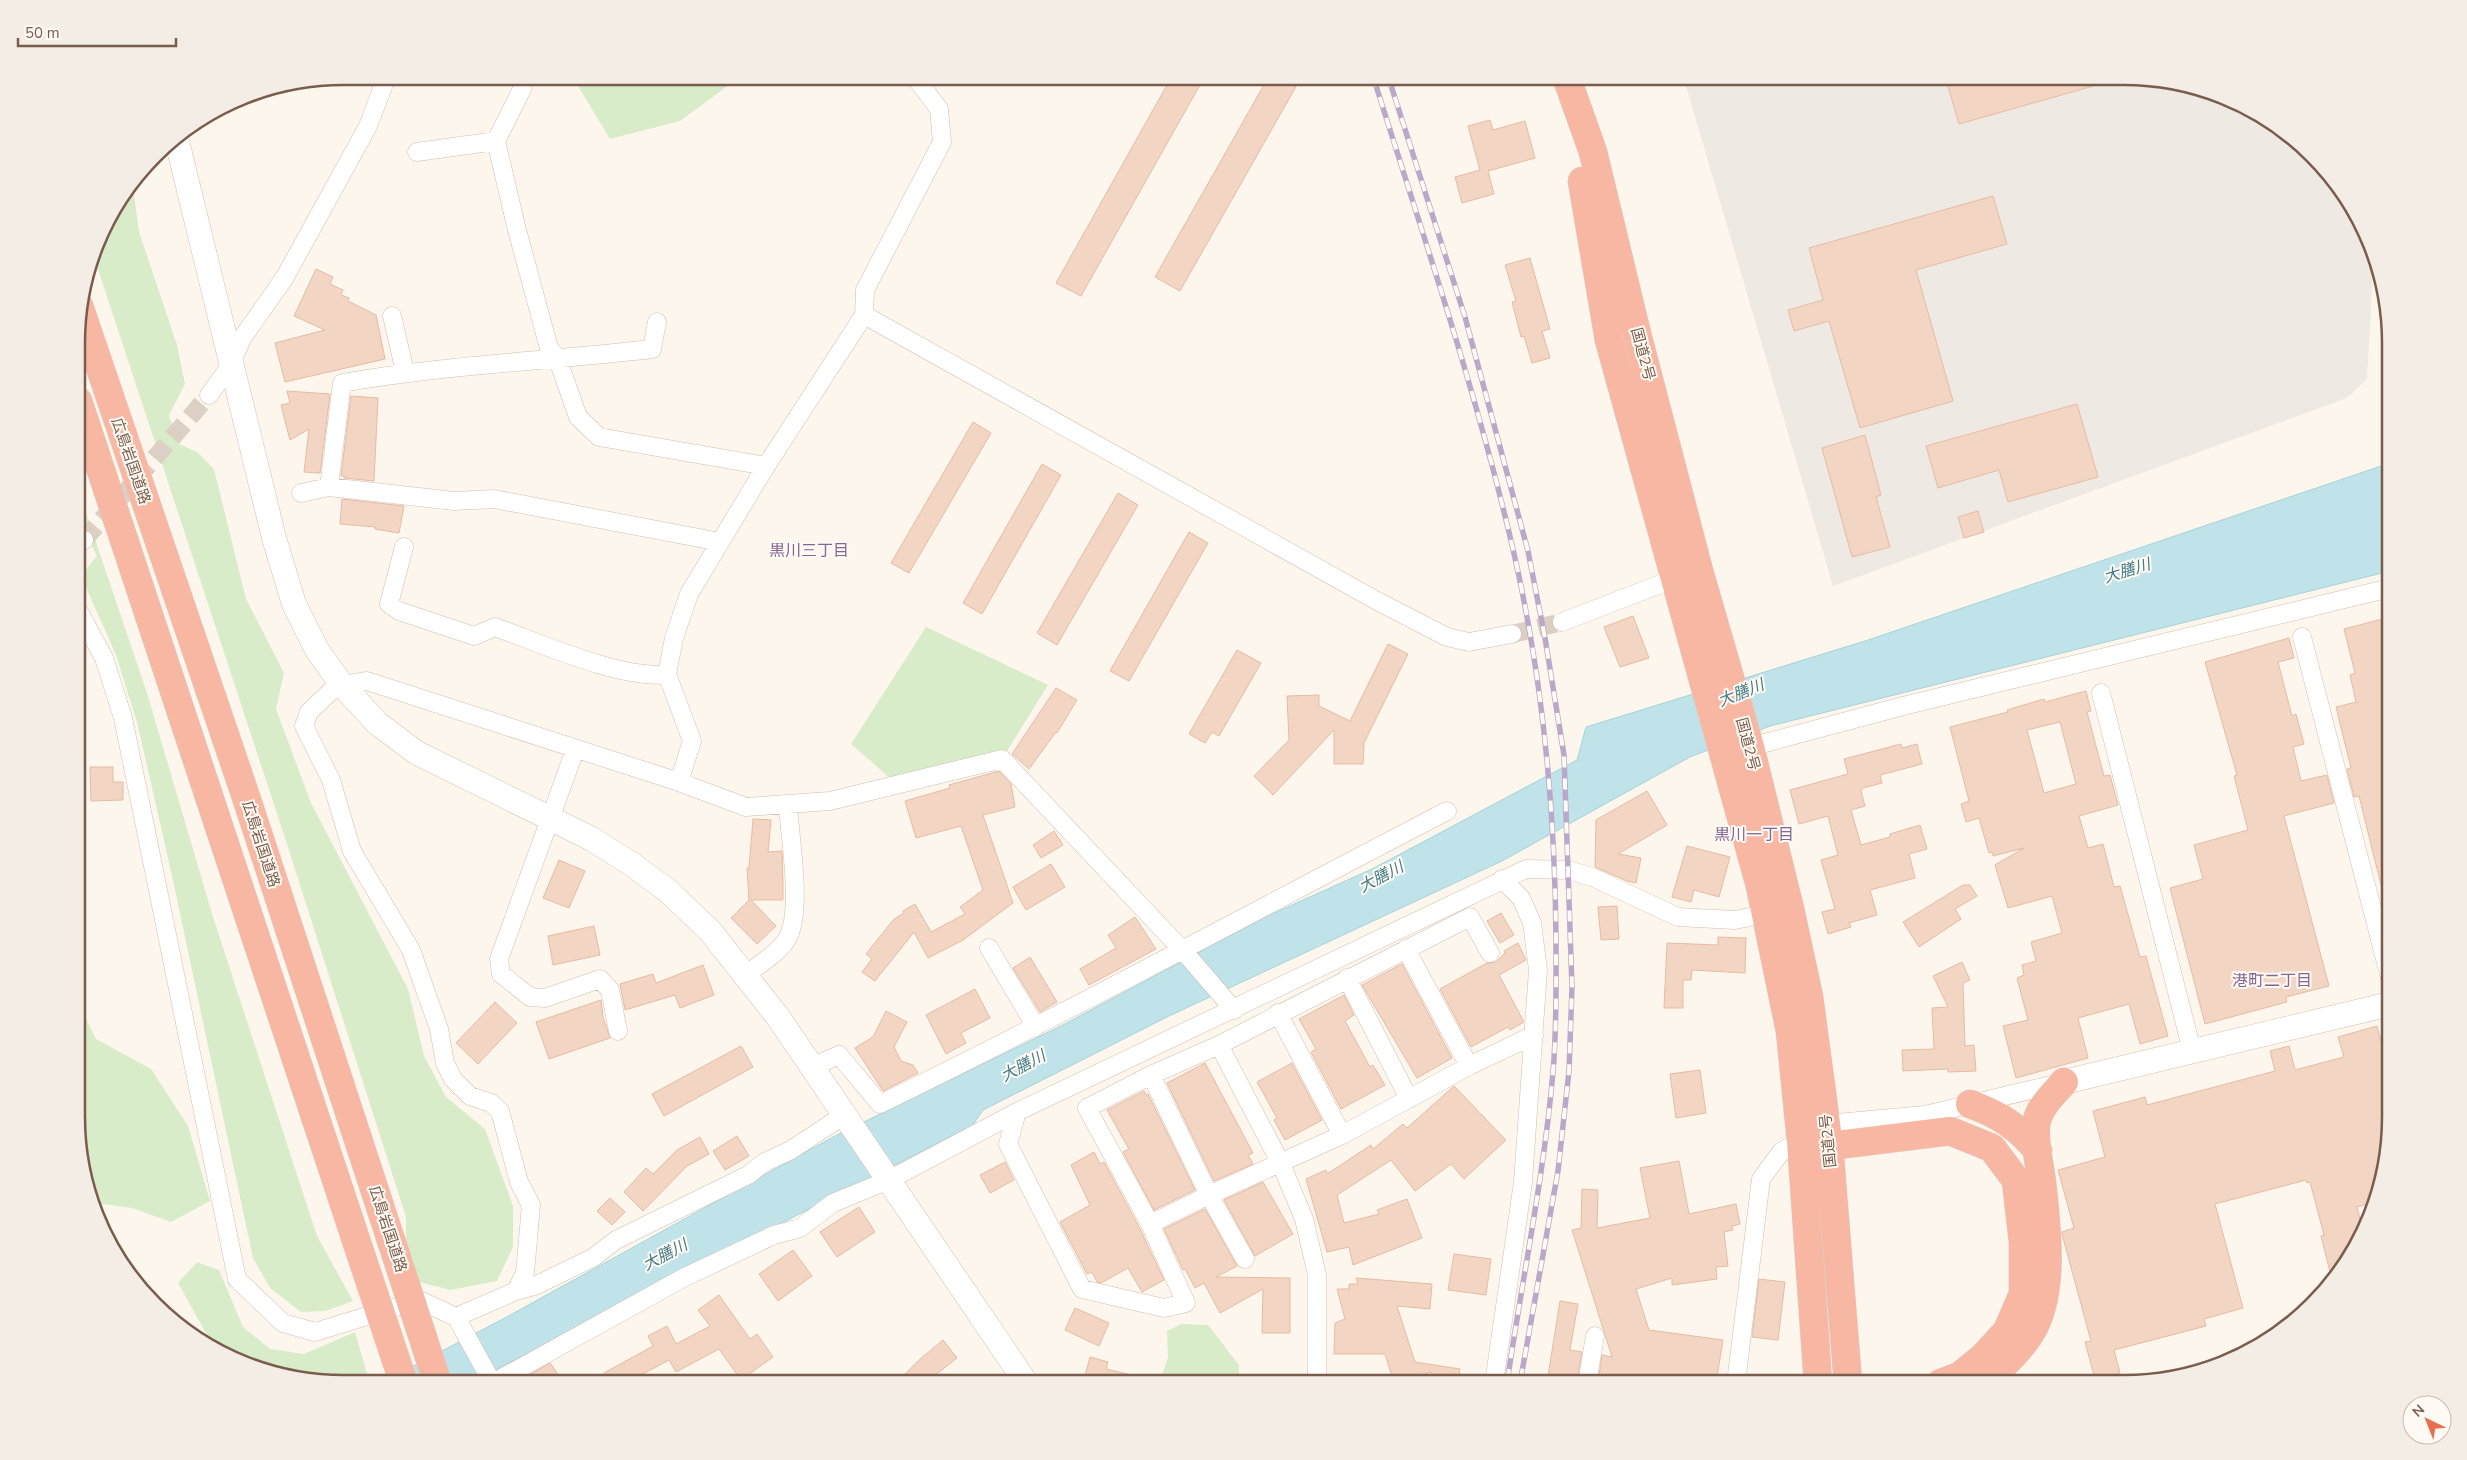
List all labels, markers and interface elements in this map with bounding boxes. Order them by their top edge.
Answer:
scale bar [18,15,175,47]
text: 50 m [25,23,60,43]
street label: 国道2号 [1626,325,1660,383]
street label: 広島岩国道路 [107,415,155,507]
district label: 黒川三丁目 [769,540,849,562]
water label: 大膳川 [2101,553,2155,589]
water label: 大膳川 [1715,673,1769,712]
street label: 国道2号 [1731,715,1765,773]
street label: 広島岩国道路 [238,798,284,890]
district label: 黒川一丁目 [1714,824,1794,846]
water label: 大膳川 [1355,855,1409,898]
district label: 港町二丁目 [2232,970,2312,992]
water label: 大膳川 [997,1044,1051,1087]
street label: 国道2号 [1815,1113,1841,1169]
street label: 広島岩国道路 [365,1183,411,1275]
water label: 大膳川 [639,1233,693,1276]
north arrow [2402,1395,2452,1445]
text: N [2408,1400,2429,1421]

